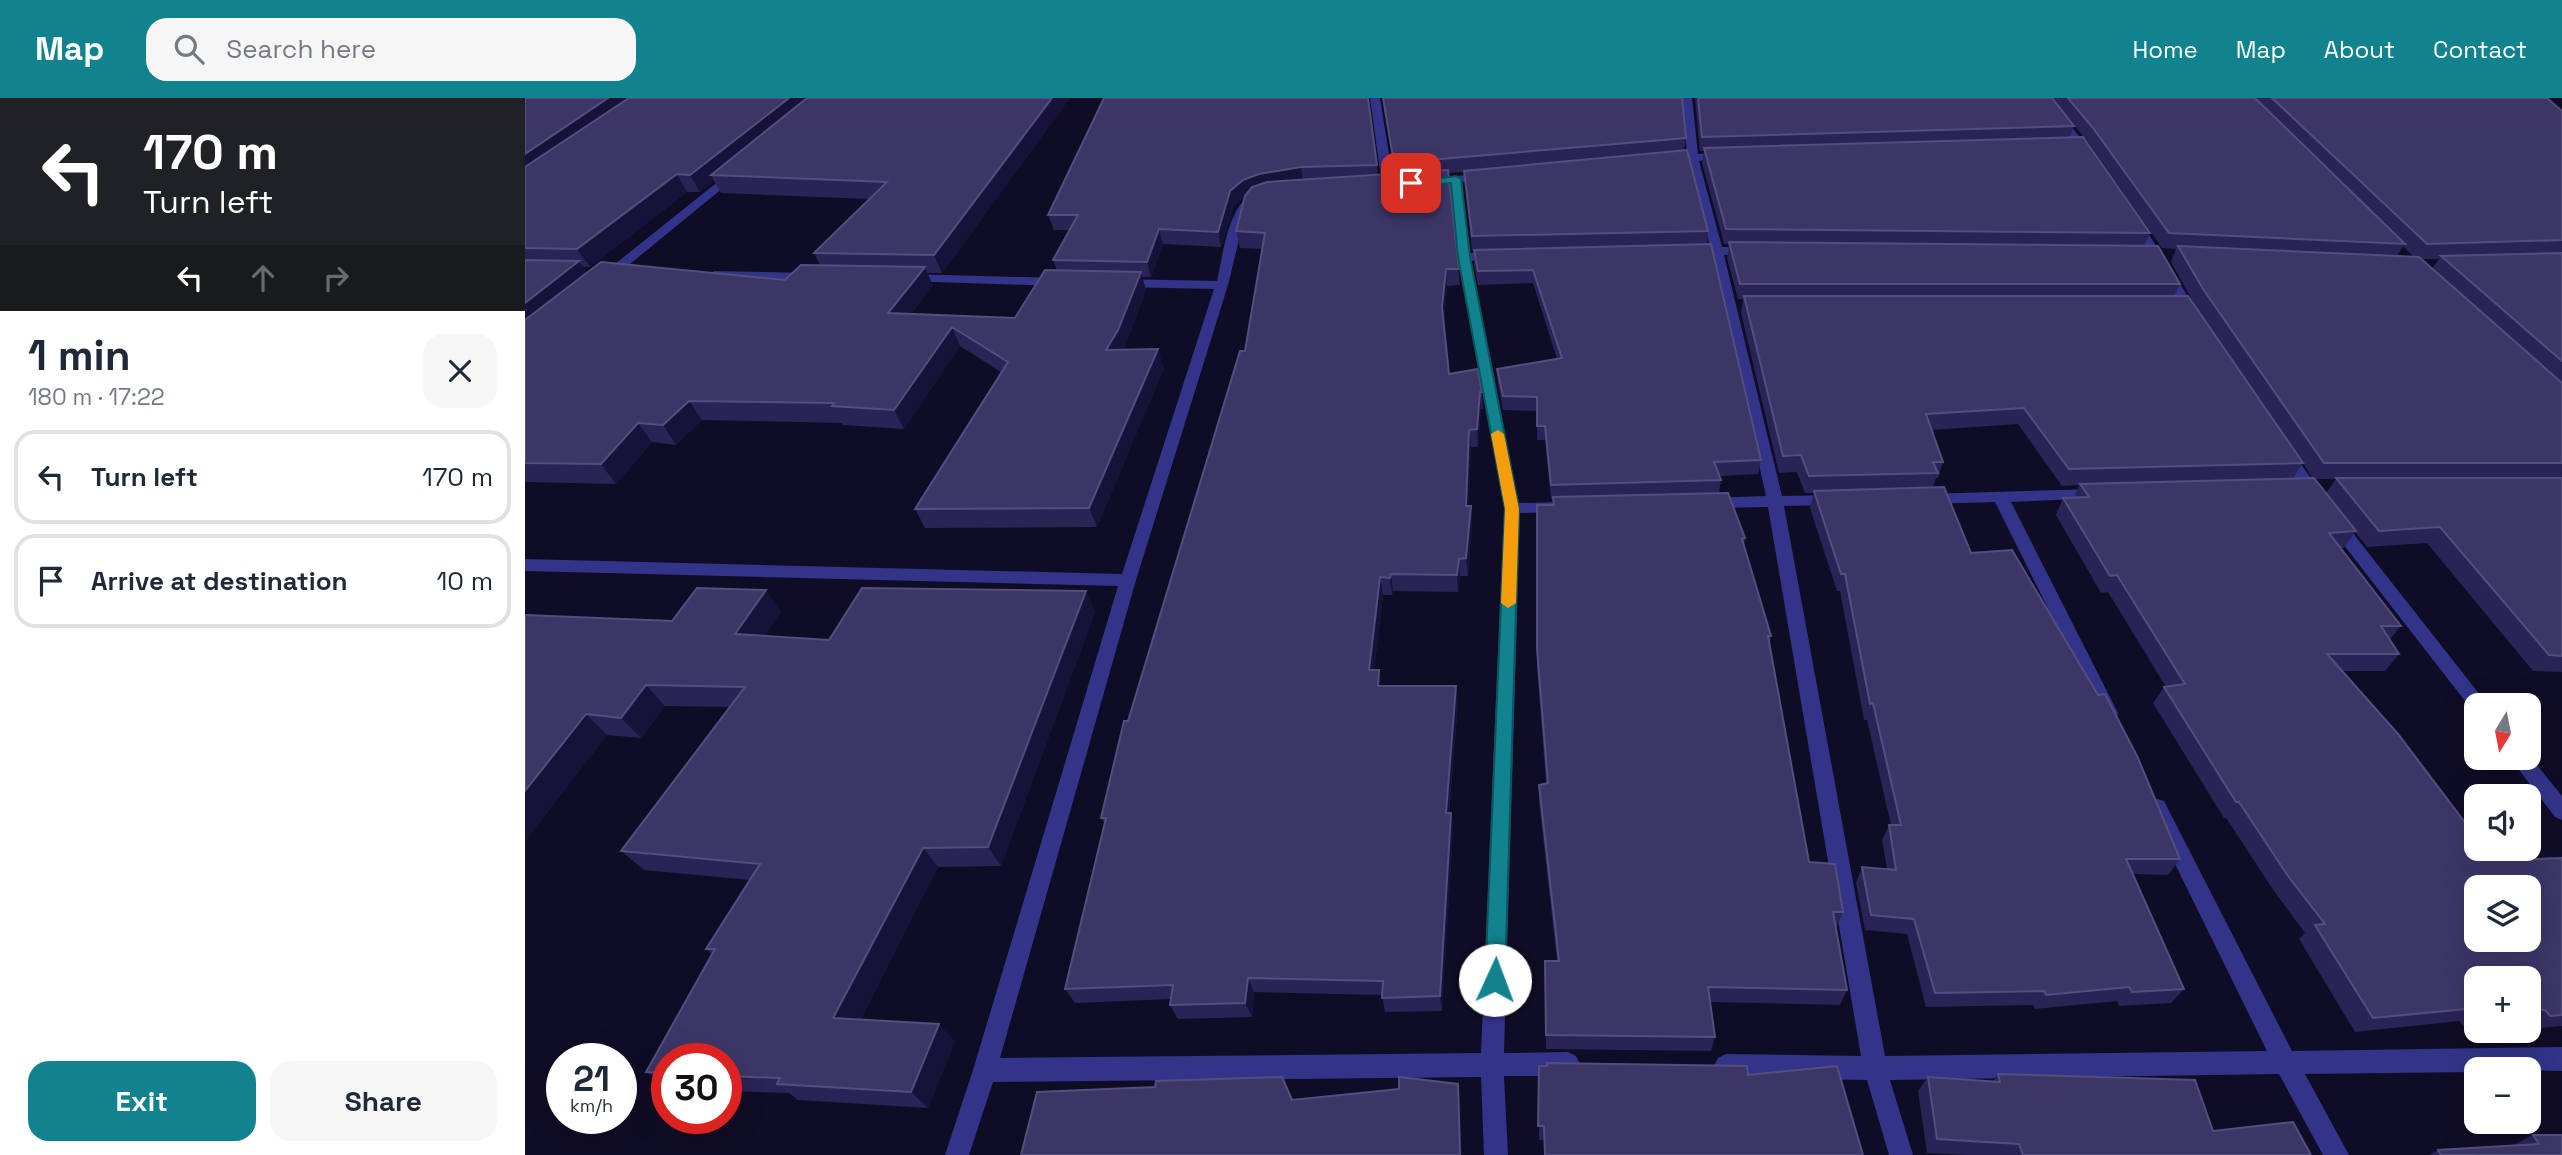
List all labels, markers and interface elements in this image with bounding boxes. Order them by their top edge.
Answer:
search box [146,18,636,81]
text: Map [35,28,104,70]
icon: search [170,30,208,68]
text: Search here [226,32,376,66]
text: Home [2132,34,2198,65]
text: Map [2236,34,2286,65]
text: About [2324,34,2395,65]
text: Contact [2433,34,2527,65]
text: 170 m [143,121,278,183]
icon: left [28,126,119,217]
pin [1381,153,1441,213]
icon: arrive [1392,164,1430,202]
text: Turn left [143,182,273,222]
icon: left [171,259,209,297]
icon: ahead [244,259,282,297]
icon: right [317,259,355,297]
text: 1 min [28,329,131,382]
button: close [423,334,497,408]
text: 180 m · 17:22 [28,382,165,412]
icon: left [32,458,70,496]
text: Turn left [91,460,198,494]
text: 170 m [422,460,493,494]
icon: arrive [32,562,70,600]
text: Arrive at destination [91,564,348,598]
text: 10 m [436,564,493,598]
north arrow [2464,693,2541,770]
map controls [2464,693,2541,1134]
button: sound [2464,784,2541,861]
button: layers [2464,875,2541,952]
position arrow [1458,943,1532,1017]
button: + [2464,966,2541,1043]
speed limit sign: 30 [651,1043,742,1134]
text: 21 [573,1057,610,1101]
button: − [2464,1057,2541,1134]
button: Exit [28,1061,256,1141]
button: Share [270,1061,497,1141]
text: km/h [570,1094,613,1117]

